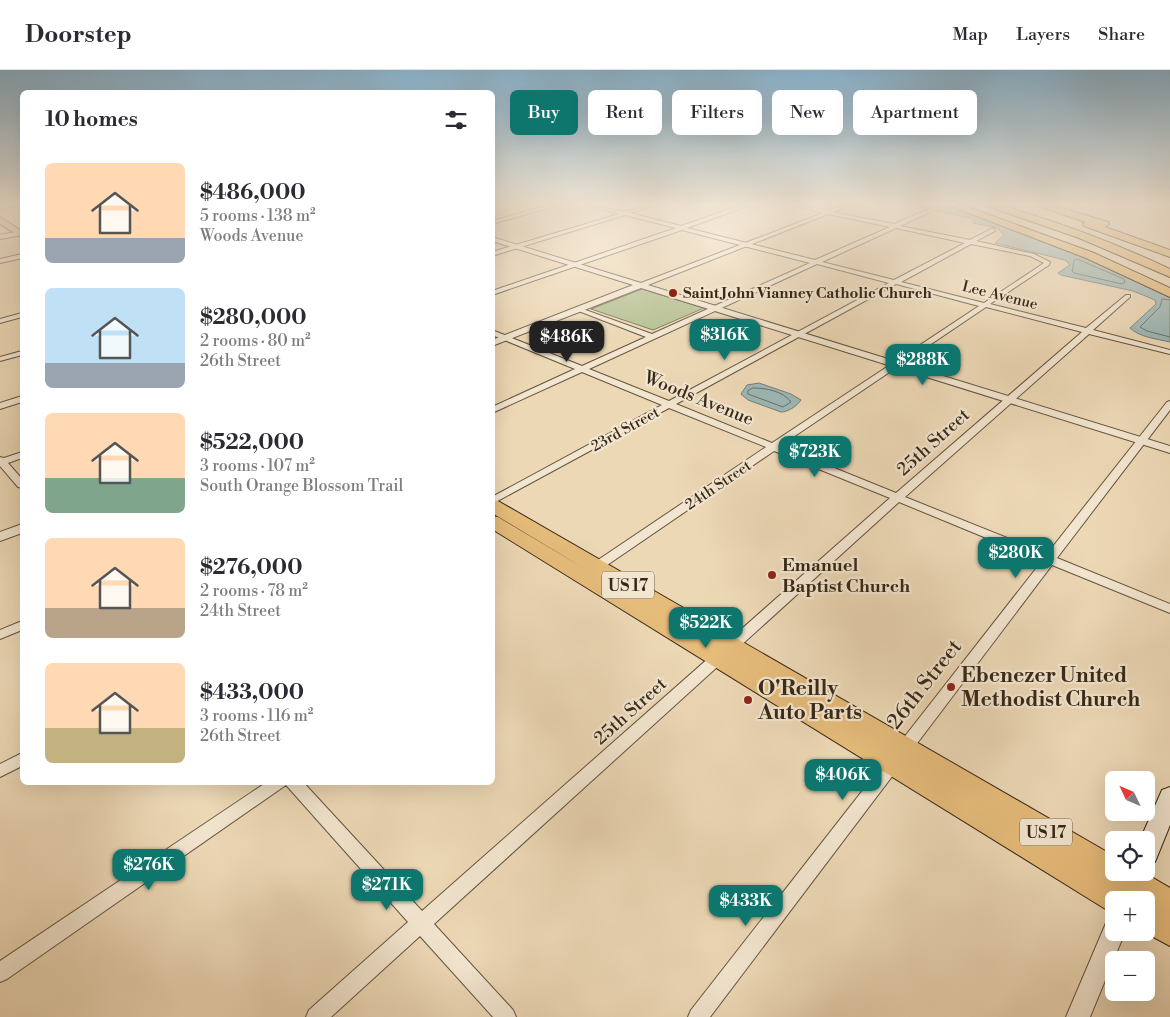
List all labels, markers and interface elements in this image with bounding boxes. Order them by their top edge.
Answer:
text: Doorstep [25,20,132,50]
text: Map [953,23,988,46]
text: Layers [1016,23,1070,46]
text: Share [1098,23,1145,46]
chip: Buy [510,90,578,135]
chip: Rent [588,90,662,135]
chip: Filters [672,90,762,135]
chip: New [772,90,843,135]
chip: Apartment [853,90,977,135]
icon: filters [442,106,470,134]
text: 10 homes [45,107,138,133]
text: $486,000 [200,180,305,206]
icon: home [85,183,145,243]
text: 5 rooms · 138 m² [200,206,316,226]
text: Woods Avenue [200,226,304,246]
street label: Lee Avenue [960,277,1040,314]
place label: Saint John Vianney Catholic Church [683,284,932,303]
marker: Saint John Vianney Catholic Church [667,287,679,299]
text: $280,000 [200,305,307,331]
icon: home [85,308,145,368]
pin: $316K [690,318,760,361]
pin: $486K [532,320,602,363]
text: $316K [701,325,749,345]
text: $486K [540,327,594,347]
text: 2 rooms · 80 m² [200,331,311,351]
pin: $288K [888,344,958,386]
text: $288K [897,350,949,370]
text: 26th Street [200,351,281,371]
street label: Woods Avenue [640,366,757,431]
street label: 23rd Street [588,402,663,456]
street label: 25th Street [892,403,975,481]
text: $522,000 [200,430,304,456]
icon: home [85,433,145,493]
pin: $723K [780,436,850,478]
text: $723K [789,442,841,462]
text: 3 rooms · 107 m² [200,456,315,476]
street label: 24th Street [682,456,756,515]
text: South Orange Blossom Trail [200,476,403,496]
pin: $280K [981,536,1051,579]
text: $280K [989,543,1043,563]
place label: Emanuel Baptist Church [782,554,910,598]
text: $276,000 [200,555,302,581]
icon: home [85,558,145,618]
marker: Emanuel Baptist Church [766,569,778,581]
road number: US 17 [602,572,654,598]
text: 2 rooms · 78 m² [200,581,308,601]
text: 24th Street [200,601,281,621]
pin: $522K [671,606,741,649]
text: $522K [680,613,732,633]
street label: 26th Street [882,634,968,734]
place label: Ebenezer United Methodist Church [961,663,1140,713]
street label: 25th Street [589,672,672,750]
place label: O'Reilly Auto Parts [757,676,862,726]
text: $433,000 [200,680,304,706]
marker: Ebenezer United Methodist Church [945,681,957,693]
icon: home [85,683,145,743]
marker: O'Reilly Auto Parts [742,694,754,706]
text: 3 rooms · 116 m² [200,706,313,726]
text: 26th Street [200,726,281,746]
pin: $406K [808,758,878,801]
text: $406K [816,765,870,785]
north arrow [1105,771,1155,821]
map controls [1105,771,1155,1001]
road number: US 17 [1020,819,1072,846]
button: locate [1105,831,1155,881]
pin: $276K [114,848,184,891]
text: $276K [123,855,175,875]
pin: $271K [352,868,422,911]
text: $271K [362,875,412,895]
pin: $433K [711,884,781,927]
text: $433K [720,891,772,911]
button: + [1105,891,1155,941]
button: − [1105,951,1155,1001]

